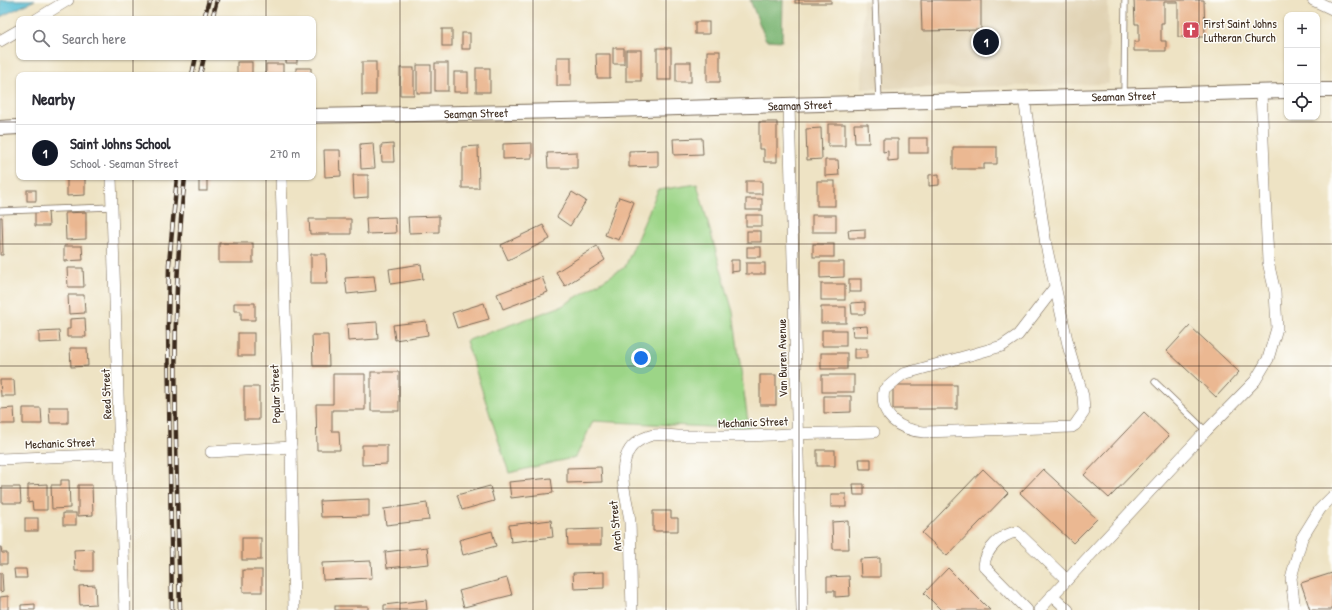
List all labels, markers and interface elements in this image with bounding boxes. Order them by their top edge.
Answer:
map controls [1284,12,1320,120]
button: + [1284,12,1320,48]
place label: First Saint Johns Lutheran Church [1203,15,1277,46]
search box [16,16,316,60]
church icon: First Saint Johns Lutheran Church [1181,20,1201,40]
icon: search [30,27,52,49]
pin: 1 [973,27,999,57]
text: Search here [62,28,126,49]
button: − [1284,48,1320,84]
button: locate [1284,84,1320,120]
street label: Seaman Street [1091,86,1157,105]
text: Nearby [32,87,75,110]
street label: Seaman Street [768,95,833,114]
street label: Seaman Street [444,104,509,122]
text: Saint Johns School [70,133,171,154]
text: 1 [43,144,47,162]
text: 270 m [270,144,300,162]
text: School · Seaman Street [70,154,178,172]
street label: Van Buren Avenue [773,318,791,397]
your location [631,348,651,368]
street label: Poplar Street [265,363,285,424]
street label: Reed Street [97,368,115,419]
street label: Mechanic Street [718,412,789,432]
street label: Mechanic Street [25,433,96,453]
street label: Arch Street [604,499,626,552]

